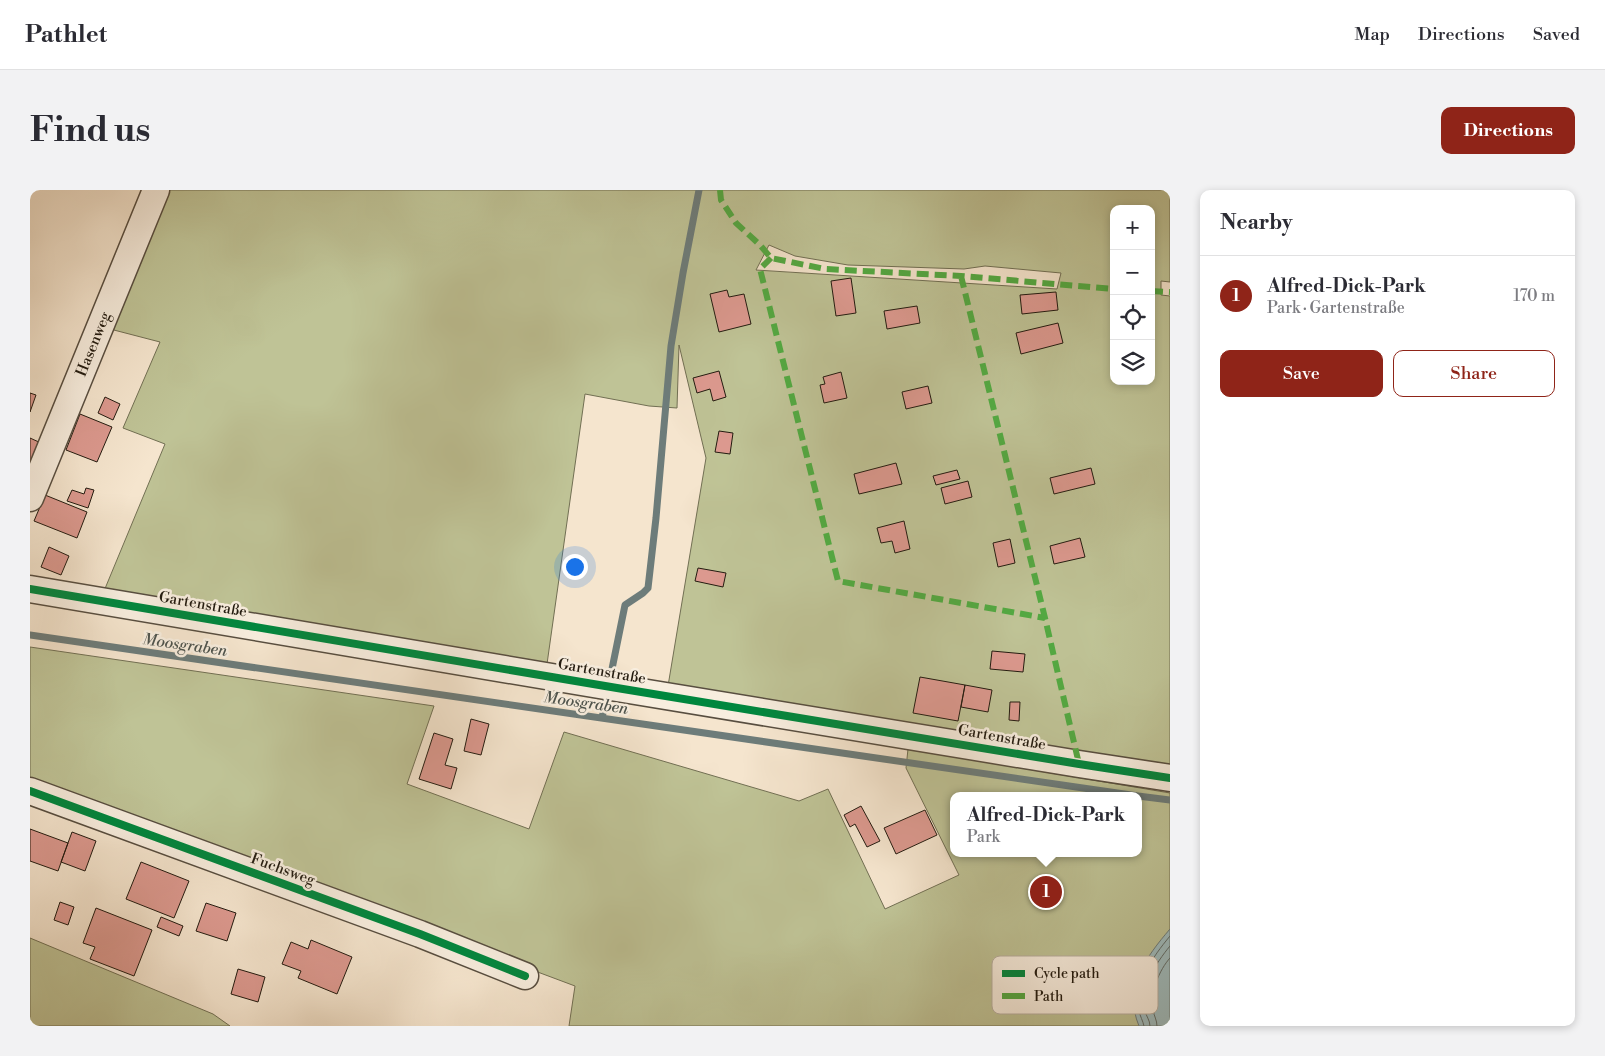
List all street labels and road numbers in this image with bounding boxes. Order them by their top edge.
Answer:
street label: Hasenweg [72,309,115,379]
street label: Gartenstraße [157,587,249,622]
street label: Gartenstraße [556,654,648,689]
street label: Gartenstraße [956,720,1048,755]
street label: Fuchsweg [248,849,318,890]

